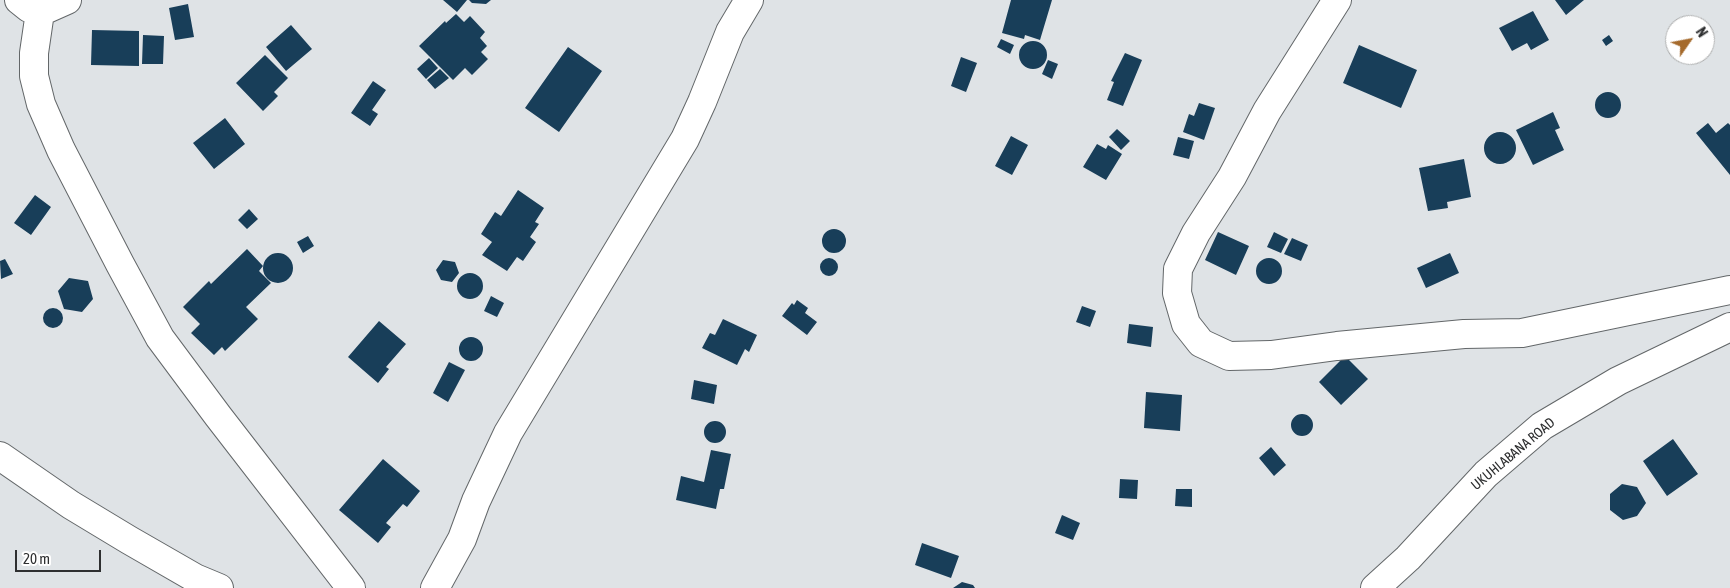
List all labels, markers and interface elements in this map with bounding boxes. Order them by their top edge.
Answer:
north arrow [1665,15,1715,65]
text: N [1693,25,1711,40]
street label: UKUHLABANA ROAD [1468,414,1558,494]
scale bar [18,540,104,572]
text: 20 m [23,550,50,567]

